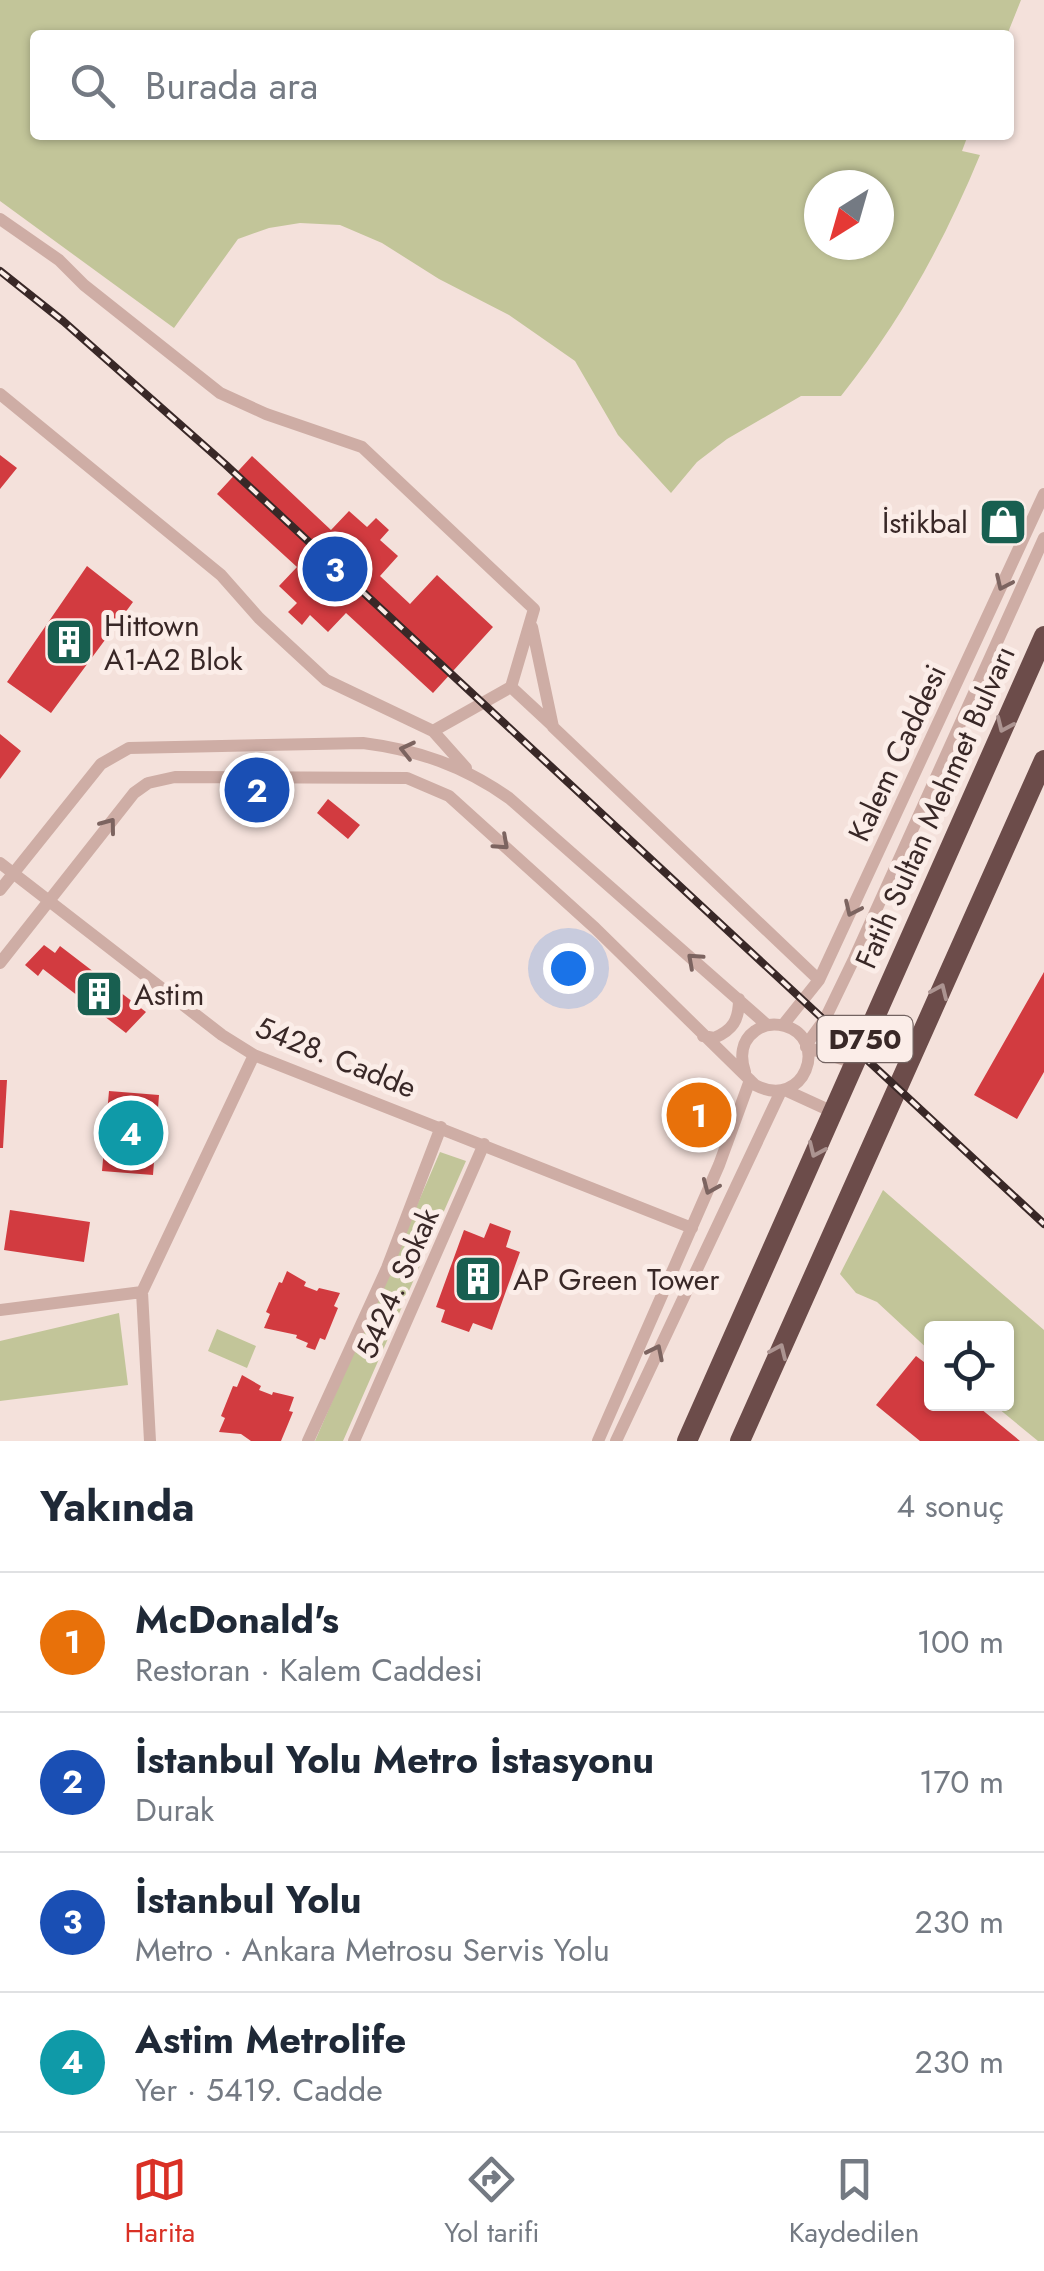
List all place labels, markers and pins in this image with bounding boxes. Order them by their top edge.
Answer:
shop icon: İstikbal [977,496,1029,548]
place label: İstikbal [882,501,968,544]
pin: 3 [302,532,368,606]
place label: Hittown A1-A2 Blok [104,604,243,681]
building icon: Hittown A1-A2 Blok [43,616,95,668]
pin: 2 [224,752,290,828]
building icon: Astim [73,968,125,1020]
place label: Astim [134,973,204,1016]
pin: 1 [666,1078,732,1152]
pin: 4 [98,1096,164,1170]
building icon: AP Green Tower [452,1253,504,1305]
place label: AP Green Tower [513,1258,720,1301]

